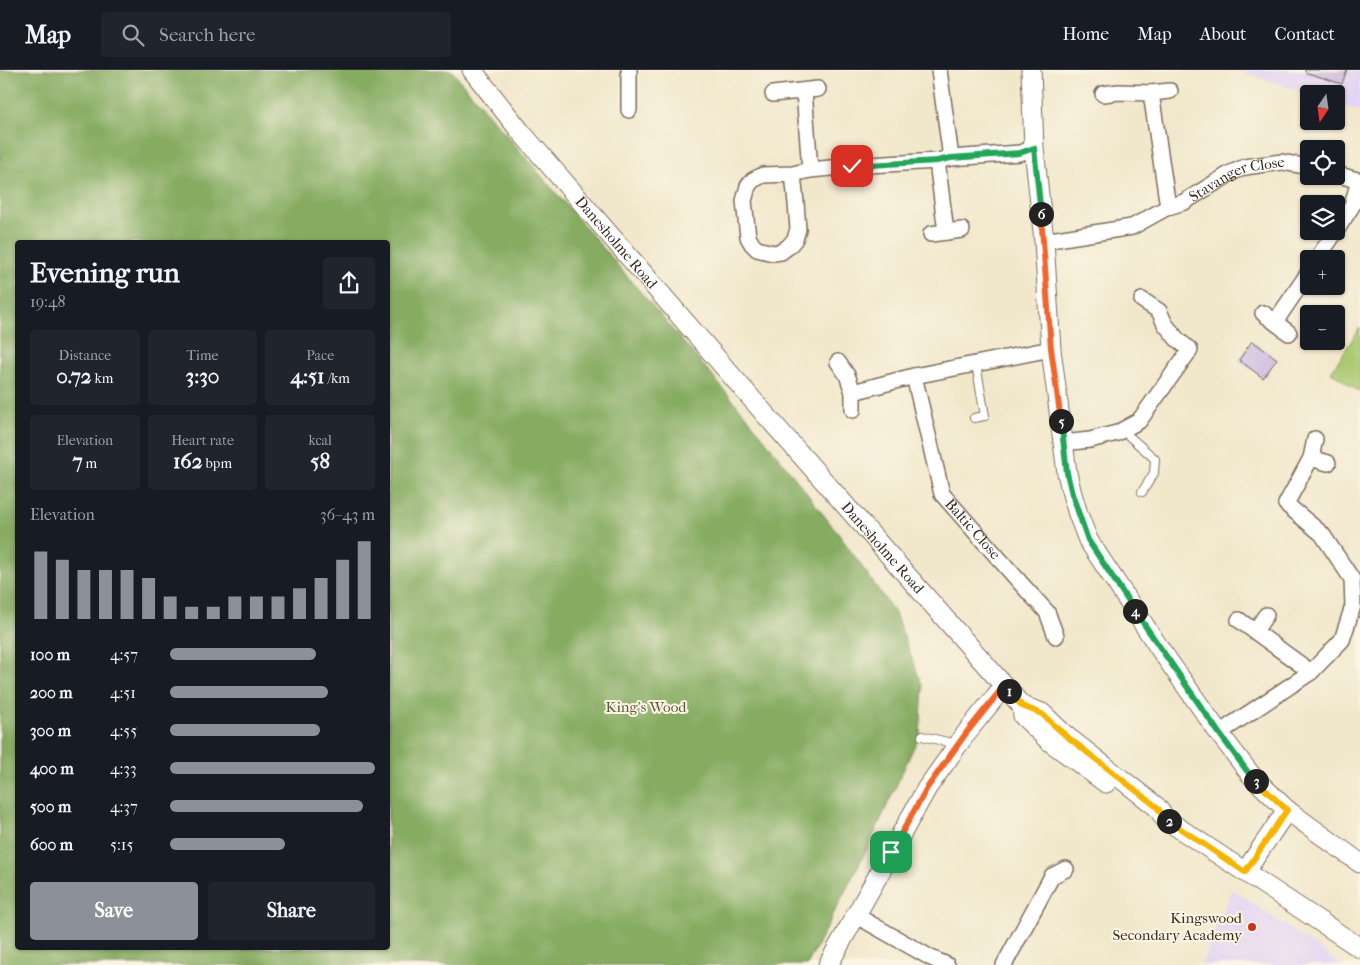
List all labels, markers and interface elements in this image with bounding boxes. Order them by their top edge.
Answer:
search box [101,12,451,57]
text: Map [25,21,71,49]
icon: search [119,21,147,49]
text: Search here [159,24,255,46]
text: Home [1062,24,1109,45]
text: Map [1137,24,1172,45]
text: About [1200,24,1246,45]
text: Contact [1274,24,1335,45]
north arrow [1300,85,1345,130]
map controls [1300,85,1345,350]
button: locate [1300,140,1345,185]
pin [831,145,873,187]
icon: check [838,152,866,180]
street label: Stavanger Close [1186,153,1286,206]
street label: Danesholme Road [572,193,662,293]
button: layers [1300,195,1345,240]
pin: 6 [1028,202,1054,226]
text: 6 [1038,206,1045,223]
button: + [1300,250,1345,295]
text: Evening run [30,256,180,289]
button: share [323,257,375,309]
text: 19:48 [30,292,65,311]
button: − [1300,305,1345,350]
text: Distance [59,347,111,364]
text: Time [187,347,218,364]
text: Pace [306,347,334,364]
text: 0.72 [56,364,92,388]
text: 3:30 [186,364,219,388]
text: 4:51 [290,364,325,388]
text: km [92,370,113,387]
text: /km [325,370,350,387]
pin: 5 [1048,408,1074,434]
text: 5 [1058,413,1065,430]
text: Elevation [57,432,113,449]
text: Heart rate [171,432,234,449]
text: kcal [308,432,332,449]
text: 7 [72,449,83,473]
text: 162 [173,449,203,473]
text: 58 [310,449,330,473]
text: m [83,455,97,472]
text: bpm [203,455,232,472]
street label: Baltic Close [941,495,1005,564]
street label: Danesholme Road [837,498,928,598]
text: Elevation [30,505,95,524]
text: 36–43 m [320,505,375,524]
pin: 4 [1122,598,1148,624]
text: 4 [1131,603,1140,620]
text: 100 m [30,645,70,664]
text: 4:57 [110,645,138,664]
pin: 1 [996,678,1022,704]
text: 200 m [30,683,73,702]
text: 4:51 [110,683,136,702]
text: 1 [1007,683,1012,700]
park label: King's Wood [605,698,687,716]
text: 300 m [30,721,71,740]
text: 4:55 [110,721,137,740]
text: 400 m [30,759,74,778]
text: 4:33 [110,759,136,778]
pin: 3 [1244,768,1268,794]
text: 3 [1254,773,1259,790]
text: 500 m [30,797,71,816]
text: 4:37 [110,797,138,816]
pin: 2 [1156,808,1182,834]
text: 2 [1166,813,1173,830]
pin [870,831,912,873]
text: 600 m [30,835,73,854]
text: 5:15 [110,835,133,854]
icon: arrive [877,838,905,866]
button: Save [30,882,198,940]
button: Share [208,882,375,940]
place label: Kingswood Secondary Academy [1113,909,1243,944]
marker: Kingswood Secondary Academy [1246,921,1258,933]

